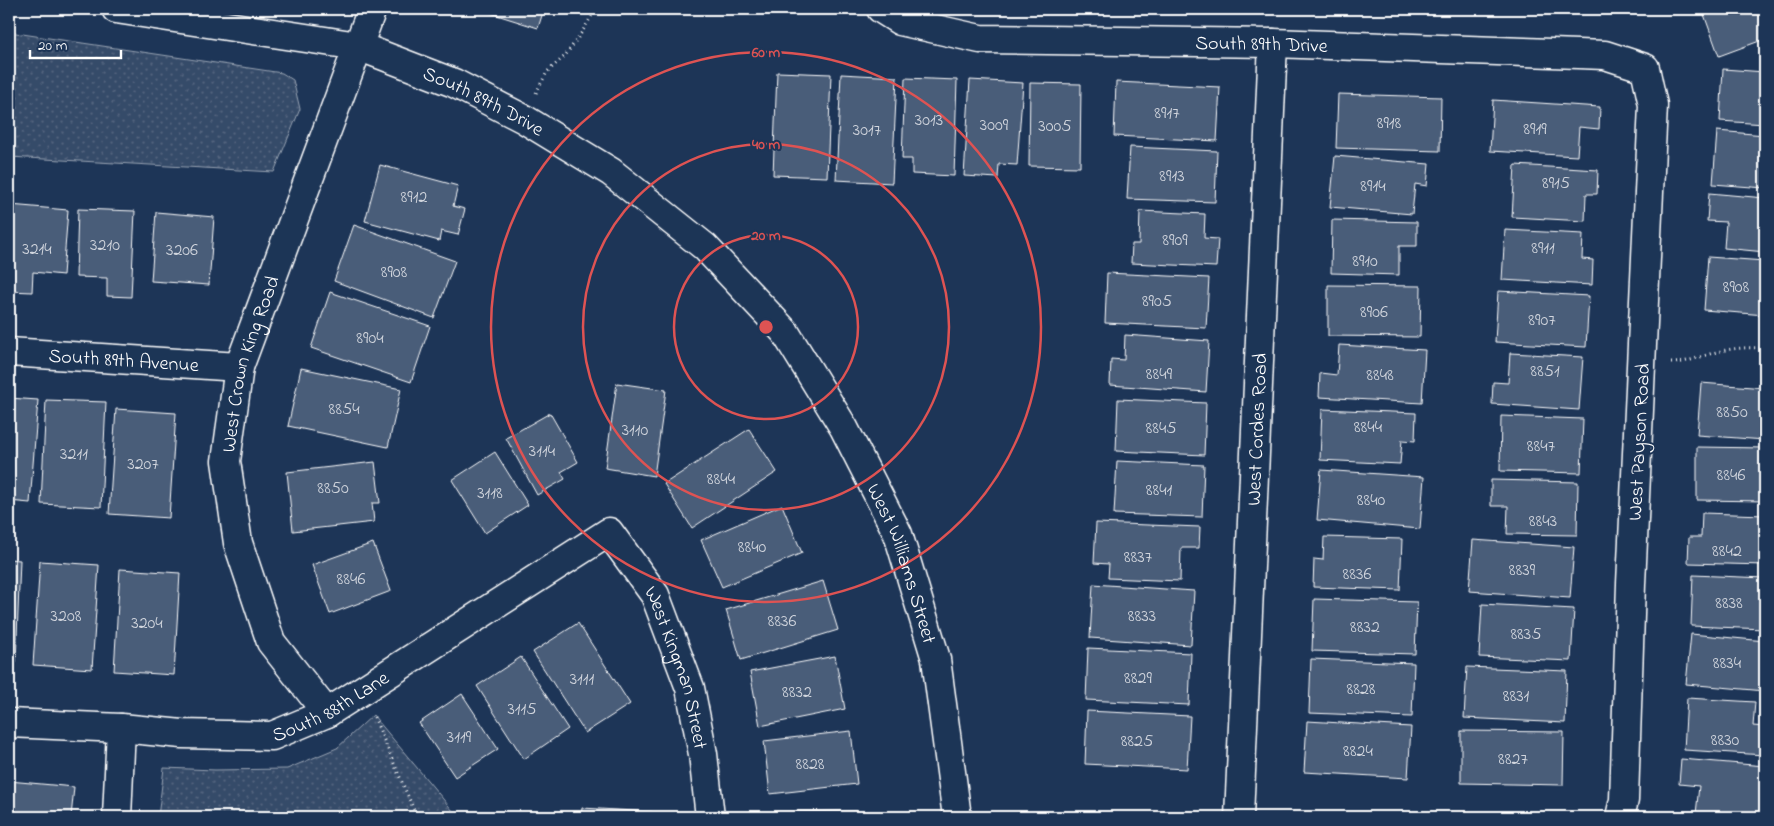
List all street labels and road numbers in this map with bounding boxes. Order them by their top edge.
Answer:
street label: South 89th Drive [1195,30,1328,62]
street label: South 89th Drive [418,60,549,145]
street label: West Crown King Road [215,272,289,454]
street label: South 89th Avenue [48,343,200,381]
street label: West Cordes Road [1241,352,1276,507]
street label: West Payson Road [1622,363,1659,522]
street label: West Williams Street [858,479,943,648]
street label: West Kingman Street [636,580,714,752]
street label: South 88th Lane [268,665,396,751]

